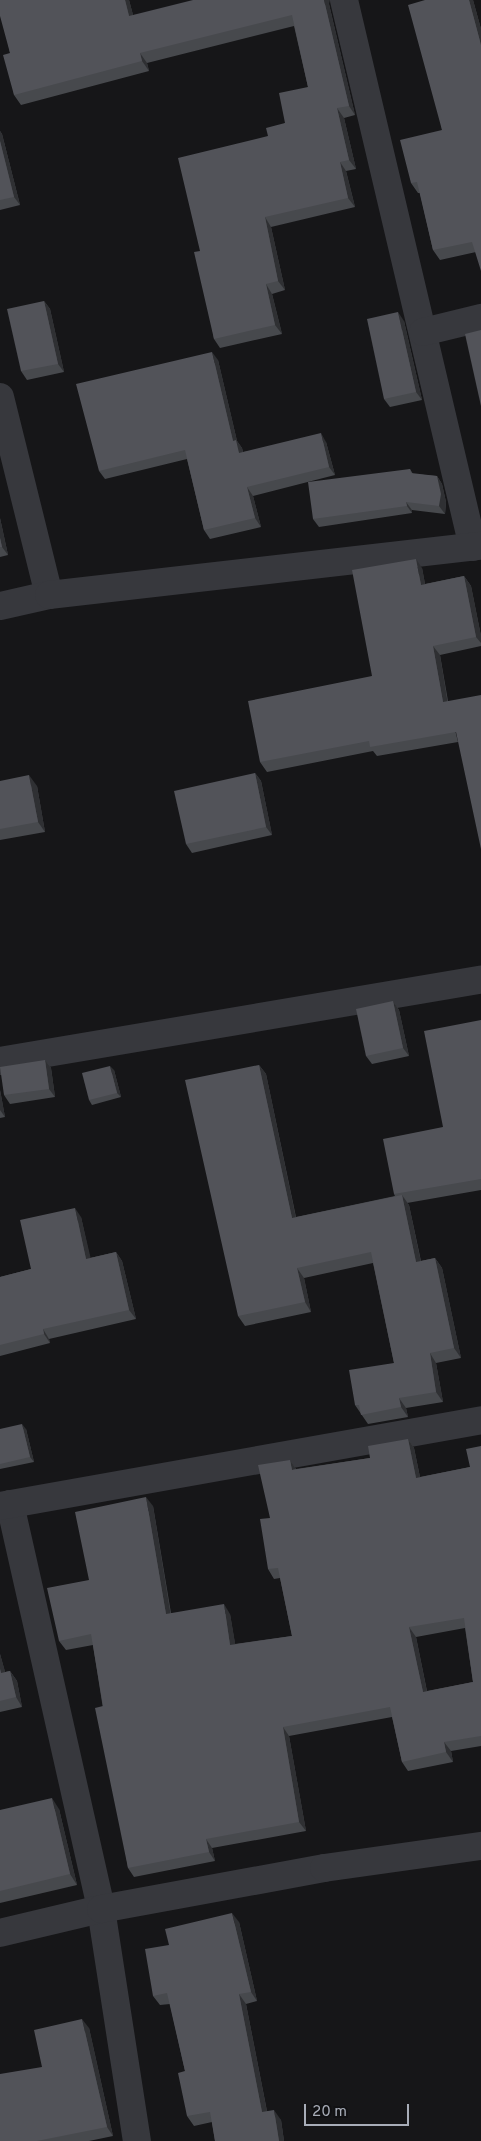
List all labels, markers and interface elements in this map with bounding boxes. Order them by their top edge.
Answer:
scale bar [306,2094,411,2126]
text: 20 m [312,2103,347,2122]

